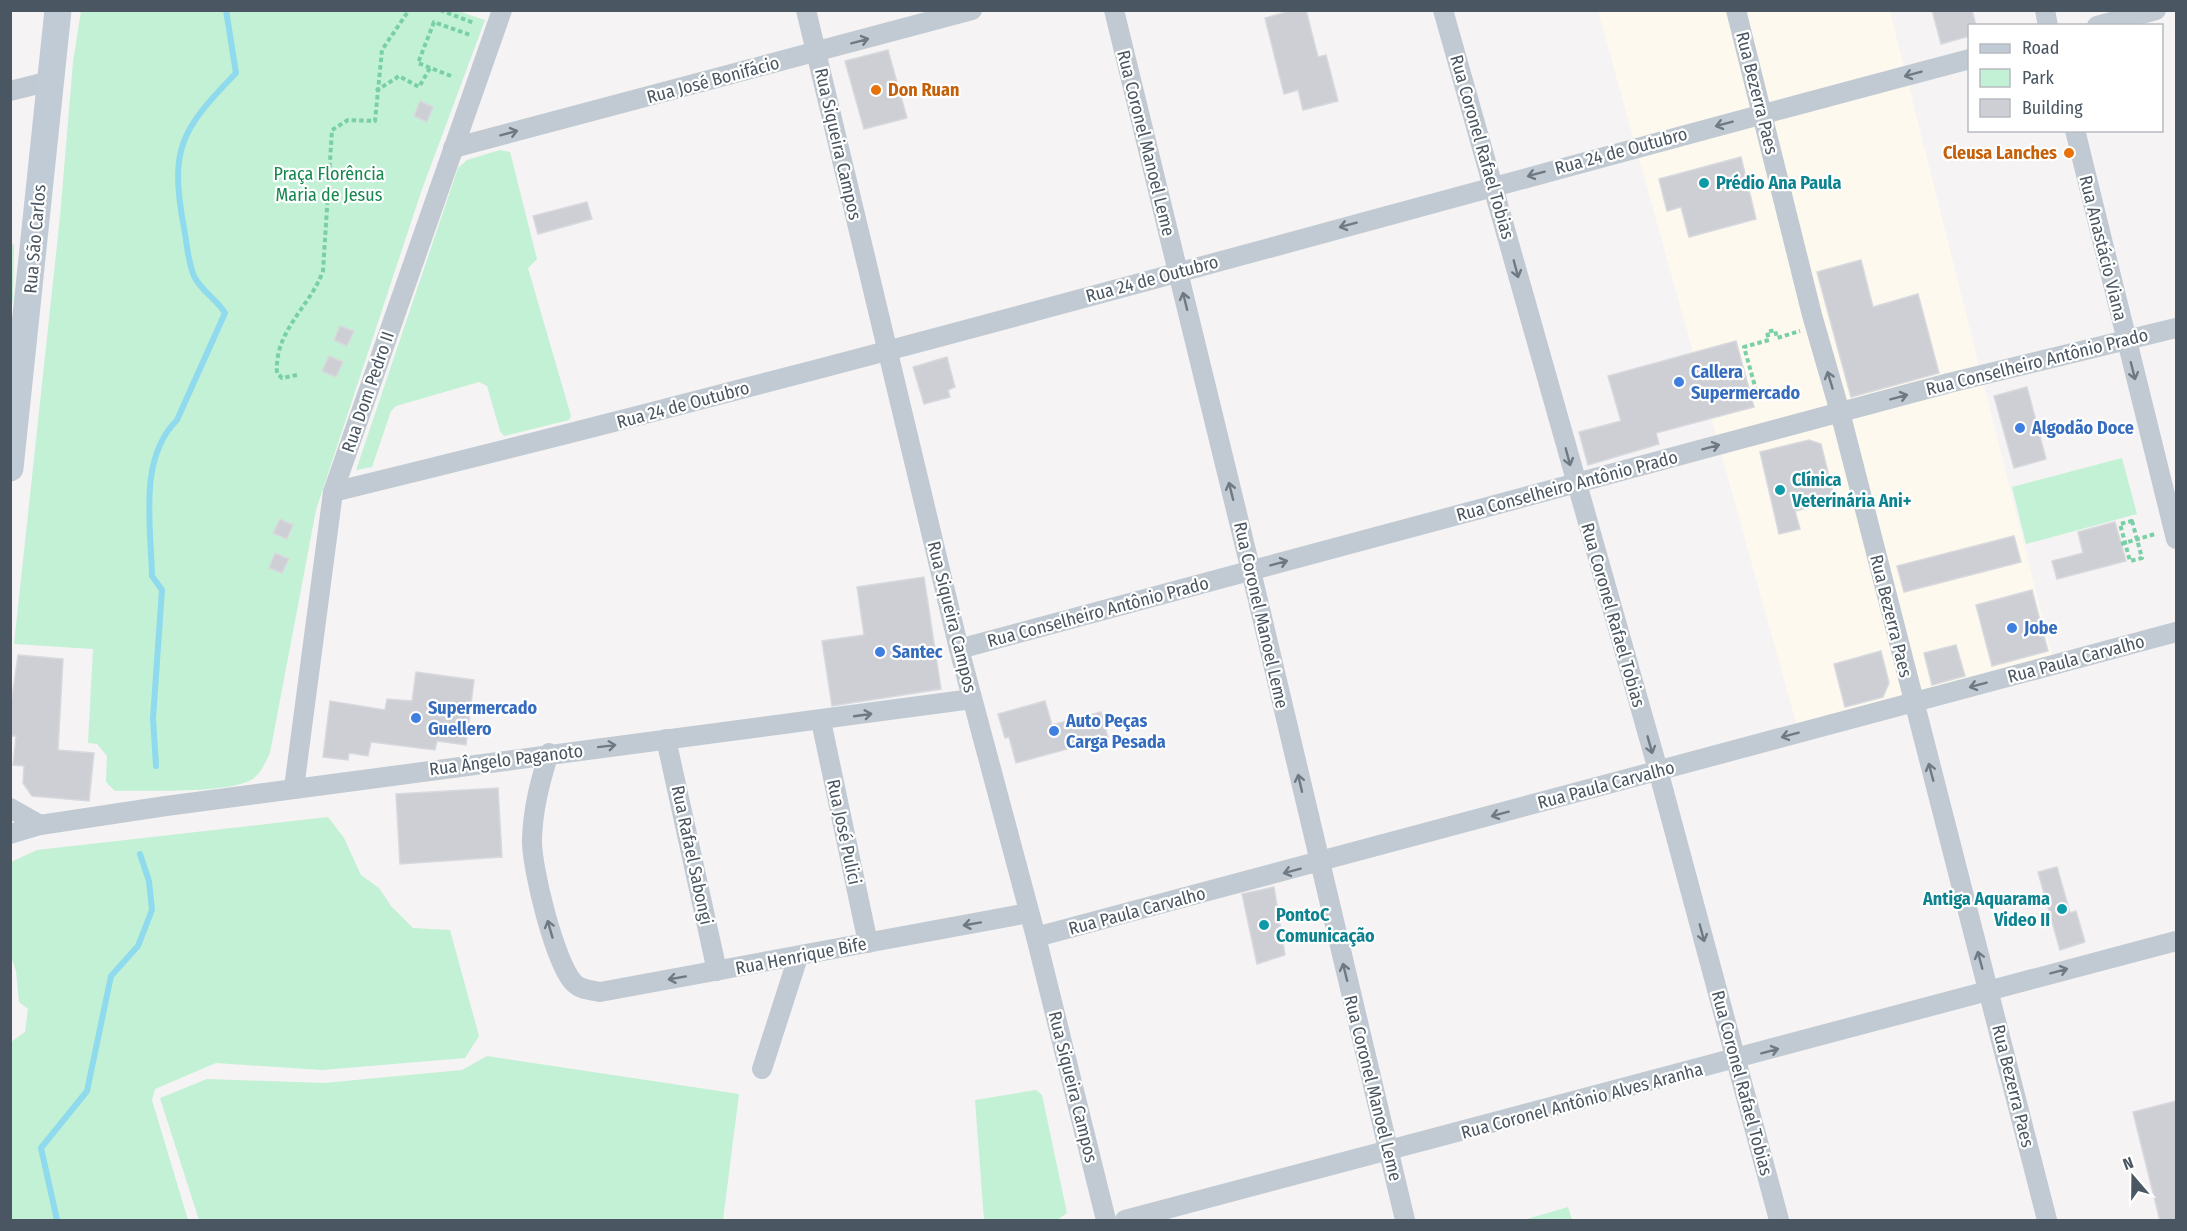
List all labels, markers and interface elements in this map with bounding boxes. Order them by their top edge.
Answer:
legend [1968,24,2163,132]
street label: Rua Bezerra Paes [1731,29,1783,157]
one-way arrow [850,35,869,46]
text: Road [2022,37,2059,59]
street label: Rua Coronel Manoel Leme [1112,48,1180,238]
street label: Rua José Bonifácio [644,52,782,108]
street label: Rua Coronel Rafael Tobias [1445,52,1519,242]
street label: Rua Siqueira Campos [810,66,866,222]
text: Park [2022,67,2055,89]
one-way arrow [1904,68,1923,80]
place label: Don Ruan [888,79,959,101]
marker: Don Ruan [869,83,883,97]
text: Building [2022,97,2083,119]
one-way arrow [1715,118,1734,130]
street label: Rua 24 de Outubro [1552,123,1690,179]
one-way arrow [499,127,518,139]
place label: Cleusa Lanches [1943,142,2057,164]
marker: Cleusa Lanches [2062,146,2076,160]
park label: Praça Florência Maria de Jesus [273,163,385,206]
one-way arrow [1527,169,1546,180]
place label: Prédio Ana Paula [1716,172,1841,194]
street label: Rua Anastácio Viana [2074,173,2132,323]
marker: Prédio Ana Paula [1697,176,1711,190]
street label: Rua São Carlos [19,183,51,295]
one-way arrow [1339,220,1358,231]
street label: Rua 24 de Outubro [1083,251,1221,307]
one-way arrow [1511,259,1522,278]
one-way arrow [1178,292,1190,311]
street label: Rua Conselheiro Antônio Prado [1924,324,2150,400]
street label: Rua Dom Pedro II [337,329,399,455]
place label: Callera Supermercado [1691,361,1801,404]
one-way arrow [2128,361,2139,380]
one-way arrow [1824,370,1836,389]
marker: Callera Supermercado [1672,375,1686,389]
street label: Rua 24 de Outubro [614,377,752,433]
one-way arrow [1890,390,1909,402]
place label: Algodão Doce [2031,417,2134,439]
marker: Algodão Doce [2013,421,2027,435]
one-way arrow [1701,441,1720,452]
street label: Rua Conselheiro Antônio Prado [1454,446,1680,526]
one-way arrow [1562,447,1574,466]
place label: Clínica Veterinária Ani+ [1791,469,1911,512]
one-way arrow [1225,481,1237,500]
marker: Clínica Veterinária Ani+ [1773,483,1787,497]
street label: Rua Coronel Manoel Leme [1229,520,1293,711]
street label: Rua Coronel Rafael Tobias [1576,520,1650,710]
street label: Rua Siqueira Campos [923,539,982,695]
street label: Rua Bezerra Paes [1865,552,1917,680]
one-way arrow [1269,557,1288,568]
street label: Rua Conselheiro Antônio Prado [985,572,1211,652]
place label: Jobe [2023,617,2058,639]
marker: Jobe [2005,621,2019,635]
street label: Rua Paula Carvalho [2005,630,2147,688]
place label: Santec [892,641,943,663]
marker: Santec [873,645,887,659]
one-way arrow [1969,680,1988,692]
place label: Supermercado Guellero [428,697,538,740]
one-way arrow [853,709,873,720]
place label: Auto Peças Carga Pesada [1065,710,1166,753]
marker: Supermercado Guellero [409,711,423,725]
marker: Auto Peças Carga Pesada [1047,724,1061,738]
one-way arrow [1780,730,1799,742]
one-way arrow [1645,735,1657,754]
street label: Rua Ângelo Paganoto [428,740,584,780]
one-way arrow [597,741,617,752]
street label: Rua Paula Carvalho [1535,756,1677,814]
one-way arrow [1925,763,1936,782]
one-way arrow [1293,773,1305,792]
street label: Rua José Pulici [822,777,866,887]
street label: Rua Rafael Sabongi [666,783,718,927]
one-way arrow [1491,808,1510,820]
one-way arrow [1282,865,1301,877]
street label: Rua Paula Carvalho [1066,882,1208,940]
place label: Antiga Aquarama Video II [1922,888,2050,931]
marker: Antiga Aquarama Video II [2055,902,2069,916]
place label: PontoC Comunicação [1276,904,1375,947]
marker: PontoC Comunicação [1257,918,1271,932]
one-way arrow [962,919,982,930]
one-way arrow [544,920,556,939]
one-way arrow [1697,923,1708,942]
street label: Rua Henrique Bife [734,932,869,980]
one-way arrow [1974,951,1986,970]
one-way arrow [1338,963,1350,982]
one-way arrow [2049,965,2068,977]
one-way arrow [667,973,687,984]
street label: Rua Coronel Rafael Tobias [1707,988,1777,1178]
street label: Rua Coronel Manoel Leme [1339,993,1407,1183]
street label: Rua Siqueira Campos [1044,1009,1103,1165]
street label: Rua Bezerra Paes [1987,1022,2039,1150]
one-way arrow [1760,1044,1779,1056]
street label: Rua Coronel Antônio Alves Aranha [1459,1058,1706,1144]
north arrow [2103,1147,2163,1207]
text: N [2120,1153,2136,1174]

